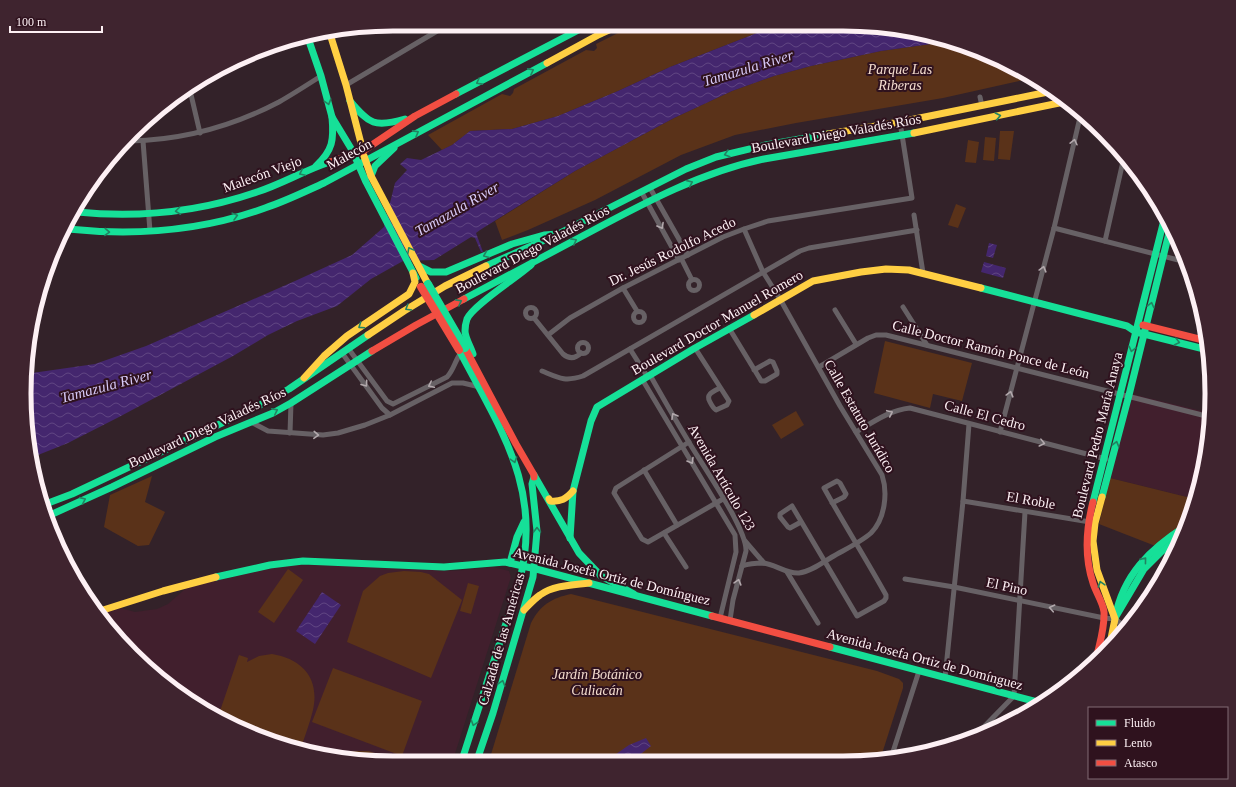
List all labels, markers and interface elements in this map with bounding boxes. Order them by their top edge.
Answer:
scale bar [10,8,102,34]
text: 100 m [16,15,47,29]
water label: Tamazula River [701,47,795,89]
park label: Parque Las Riberas [867,62,933,93]
one-way arrow [527,68,534,76]
one-way arrow [475,77,483,84]
one-way arrow [323,98,332,105]
street label: Boulevard Diego Valadés Ríos [750,111,922,156]
one-way arrow [995,112,1001,120]
one-way arrow [412,130,419,138]
street label: Malecón [324,136,374,173]
one-way arrow [1069,139,1077,145]
one-way arrow [724,149,731,158]
street label: Malecón Viejo [221,153,303,196]
one-way arrow [299,169,306,177]
water label: Tamazula River [412,178,502,239]
one-way arrow [686,180,693,188]
street label: Boulevard Diego Valadés Ríos [453,202,612,296]
one-way arrow [175,206,181,215]
one-way arrow [232,212,239,221]
street label: Dr. Jesús Rodolfo Acedo [606,214,738,289]
one-way arrow [656,222,663,229]
one-way arrow [104,227,110,236]
one-way arrow [570,238,577,246]
one-way arrow [407,246,415,254]
one-way arrow [483,250,491,258]
one-way arrow [1038,265,1047,272]
street label: Boulevard Doctor Manuel Romero [629,267,806,378]
one-way arrow [455,300,462,307]
one-way arrow [1147,301,1155,308]
one-way arrow [405,303,412,311]
street label: Calle Doctor Ramón Ponce de León [891,318,1091,381]
one-way arrow [358,321,365,328]
one-way arrow [1174,338,1180,346]
one-way arrow [1128,345,1137,352]
street label: Boulevard Pedro María Anaya [1070,350,1126,520]
street label: Calle Estatuto Jurídico [821,357,898,475]
water label: Tamazula River [59,366,154,406]
one-way arrow [361,379,368,386]
one-way arrow [428,380,436,388]
street label: Boulevard Diego Valadés Ríos [126,384,288,471]
one-way arrow [1006,391,1014,398]
street label: Calle El Cedro [943,397,1027,433]
one-way arrow [271,408,279,416]
one-way arrow [885,410,893,418]
one-way arrow [671,413,678,420]
street label: Avenida Artículo 123 [685,421,758,533]
one-way arrow [313,430,319,439]
one-way arrow [1039,438,1046,446]
one-way arrow [1111,441,1120,448]
one-way arrow [509,456,518,463]
one-way arrow [686,457,693,464]
street label: El Roble [1005,489,1057,512]
one-way arrow [79,497,87,505]
one-way arrow [532,527,541,533]
street label: Avenida Josefa Ortiz de Domínguez [512,545,712,608]
one-way arrow [1140,557,1147,564]
street label: Calzada de las Américas [475,571,528,707]
street label: El Pino [985,575,1029,598]
one-way arrow [733,579,741,585]
one-way arrow [1097,581,1106,588]
one-way arrow [1049,604,1055,612]
street label: Avenida Josefa Ortiz de Domínguez [825,626,1025,693]
park label: Jardín Botánico Culiacán [552,667,642,698]
one-way arrow [497,680,505,687]
legend [1088,707,1228,779]
text: Fluido [1124,716,1155,730]
one-way arrow [470,720,479,727]
text: Lento [1124,736,1152,750]
text: Atasco [1124,756,1157,770]

